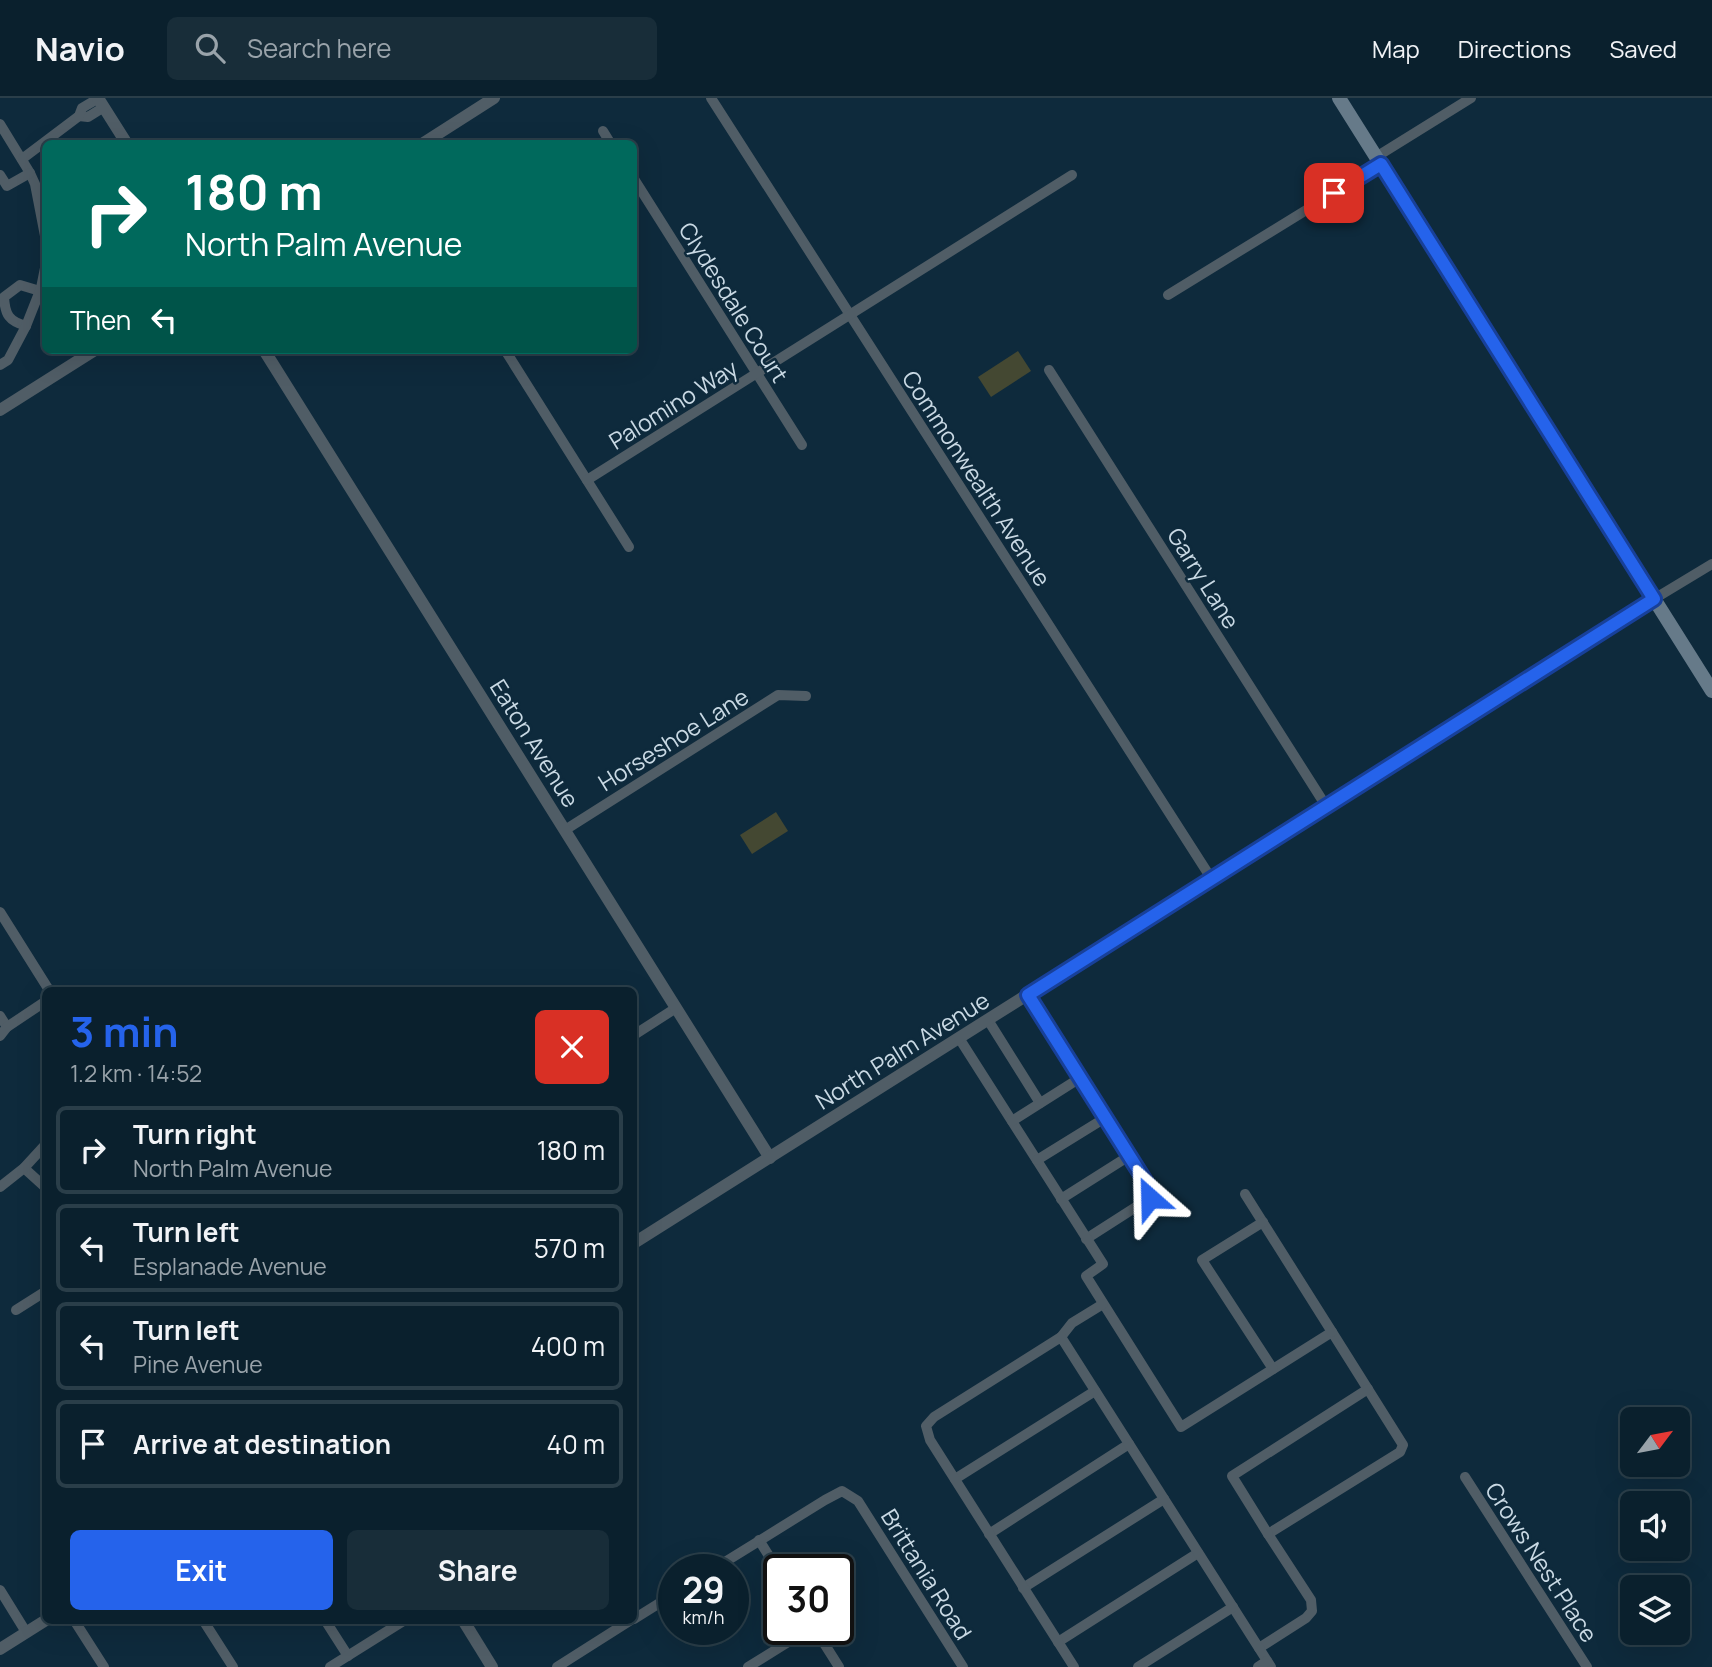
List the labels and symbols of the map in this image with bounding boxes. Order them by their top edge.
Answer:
pin [1304,163,1364,223]
street label: Clydesdale Court [672,216,796,388]
street label: Palomino Way [602,352,744,456]
street label: Commonwealth Avenue [895,364,1059,592]
street label: Garry Lane [1160,521,1248,635]
street label: Eaton Avenue [483,673,587,813]
street label: Horseshoe Lane [592,680,754,798]
street label: North Palm Avenue [809,984,995,1116]
position arrow [1113,1161,1187,1235]
north arrow [1620,1407,1690,1477]
street label: Crows Nest Place [1478,1476,1606,1648]
street label: Brittania Road [874,1503,980,1645]
speed limit sign: 30 [763,1554,854,1645]

